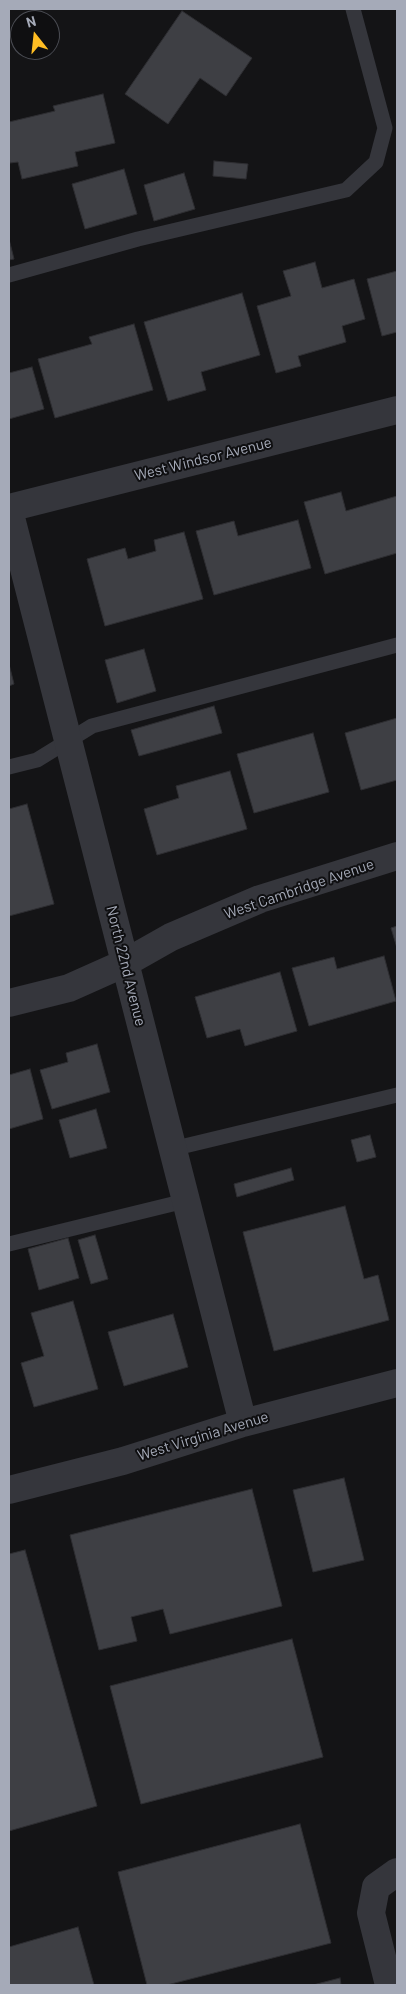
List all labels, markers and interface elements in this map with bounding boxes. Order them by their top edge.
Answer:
north arrow [10,10,60,60]
text: N [24,12,38,31]
street label: West Windsor Avenue [133,433,273,485]
street label: West Cambridge Avenue [222,855,376,923]
street label: North 22nd Avenue [102,904,150,1028]
street label: West Virginia Avenue [135,1408,271,1464]

